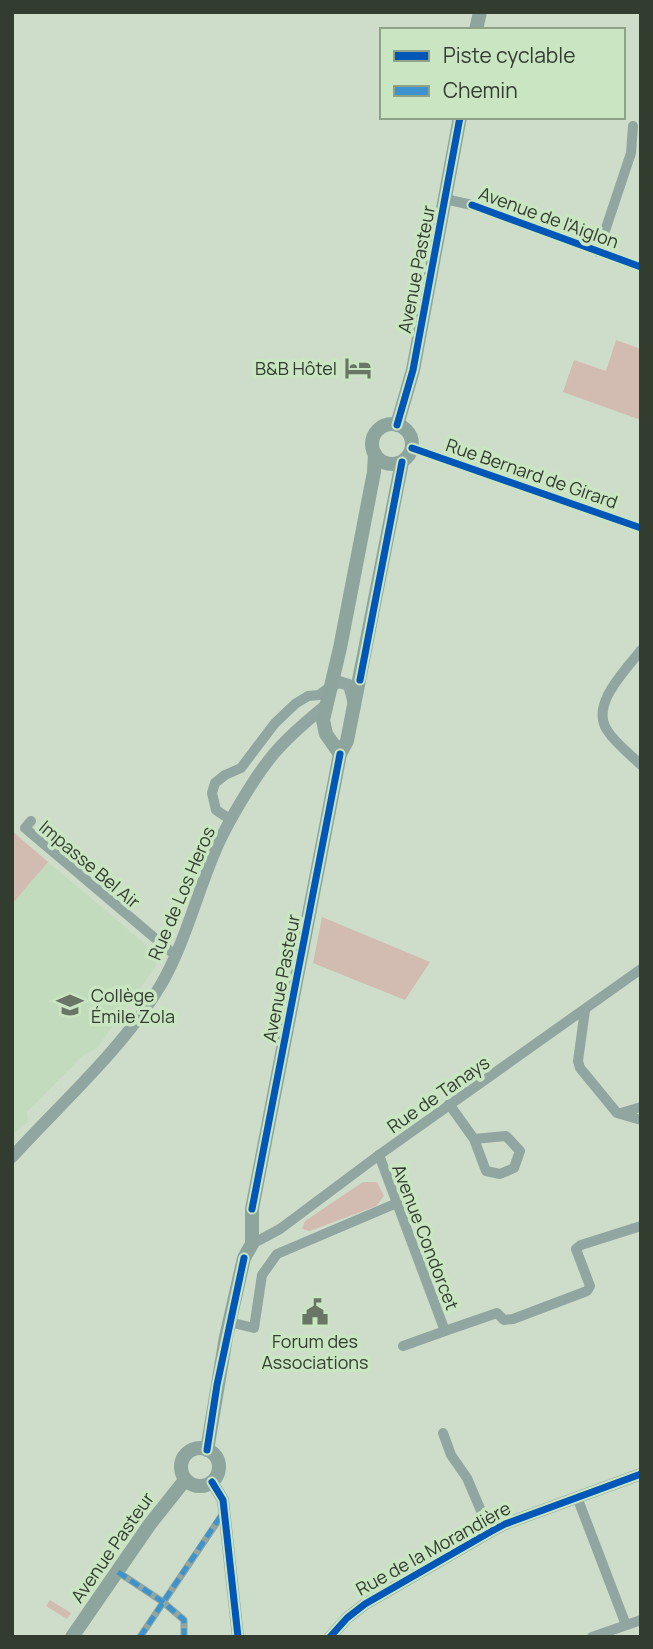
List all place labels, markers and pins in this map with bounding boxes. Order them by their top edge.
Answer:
hotel icon: B&B Hôtel [343,353,373,383]
place label: B&B Hôtel [255,356,337,380]
place label: Collège Émile Zola [91,983,175,1028]
school or university icon: Collège Émile Zola [55,990,85,1020]
public building icon: Forum des Associations [300,1297,330,1327]
place label: Forum des Associations [261,1329,369,1374]

